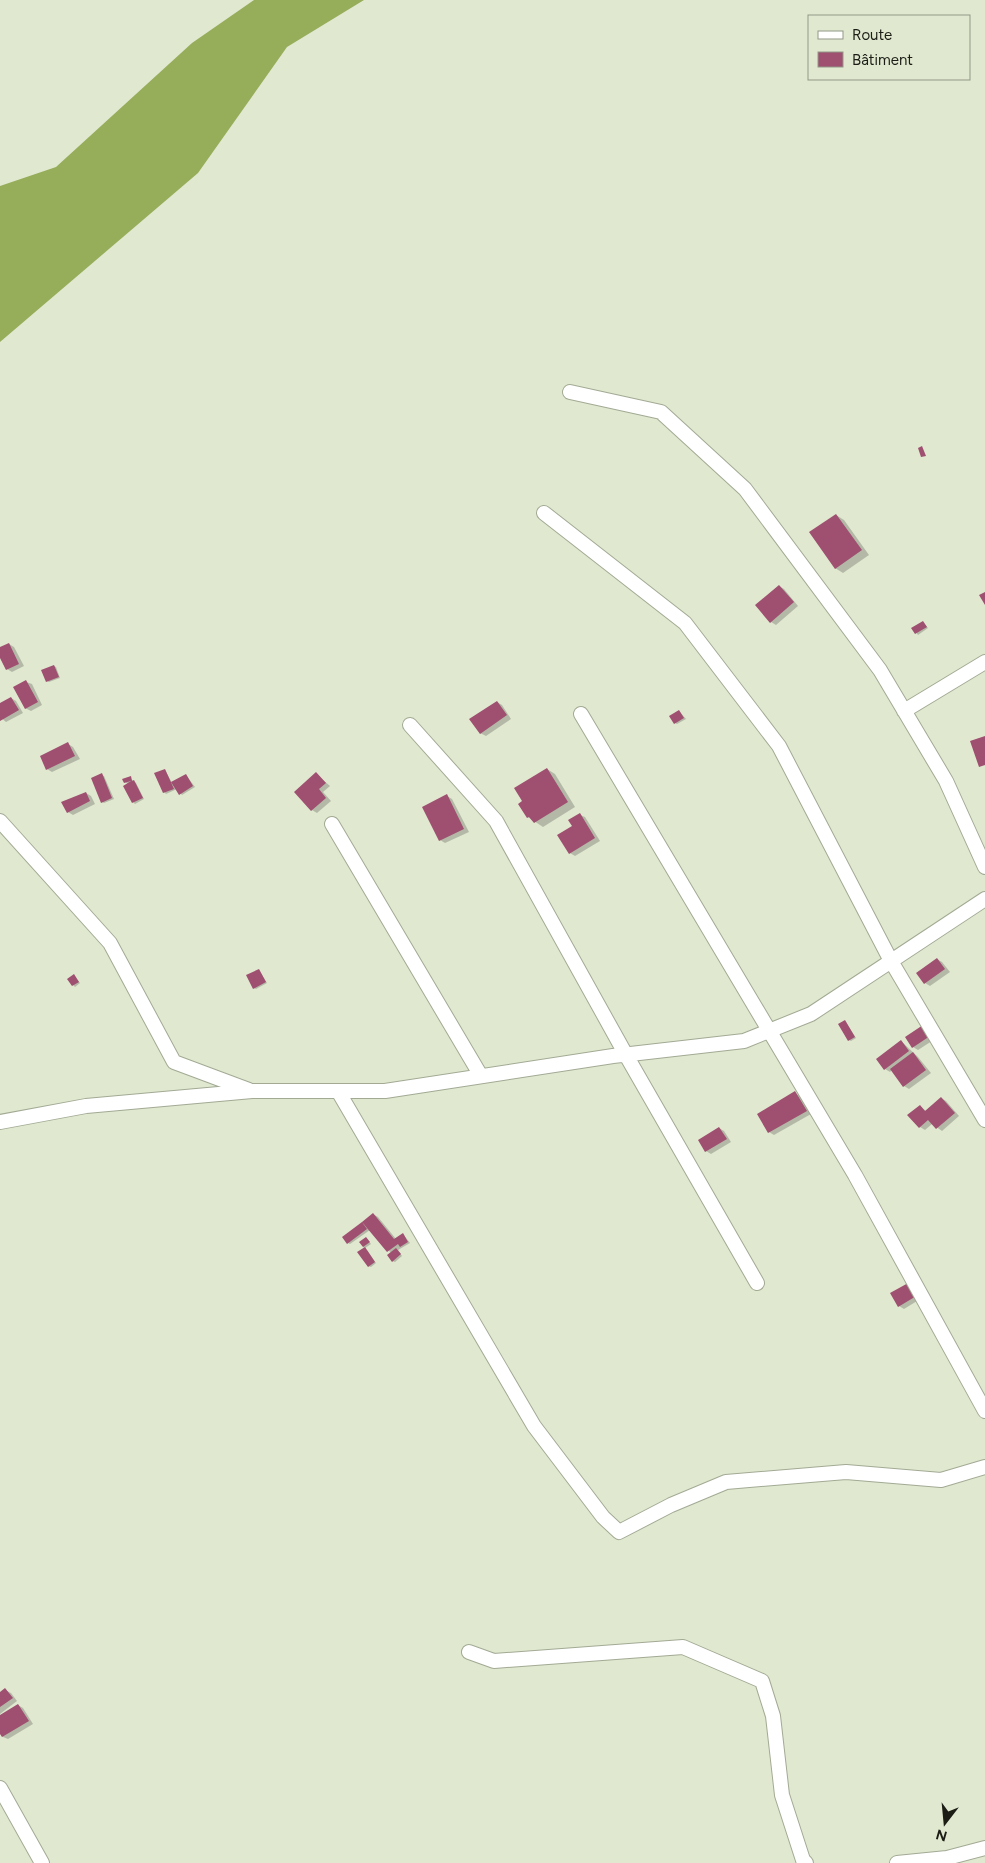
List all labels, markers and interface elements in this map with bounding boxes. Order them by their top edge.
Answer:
legend [808,15,970,80]
text: Route [852,26,892,44]
text: Bâtiment [852,51,913,69]
north arrow [920,1798,970,1848]
text: N [934,1825,949,1845]

